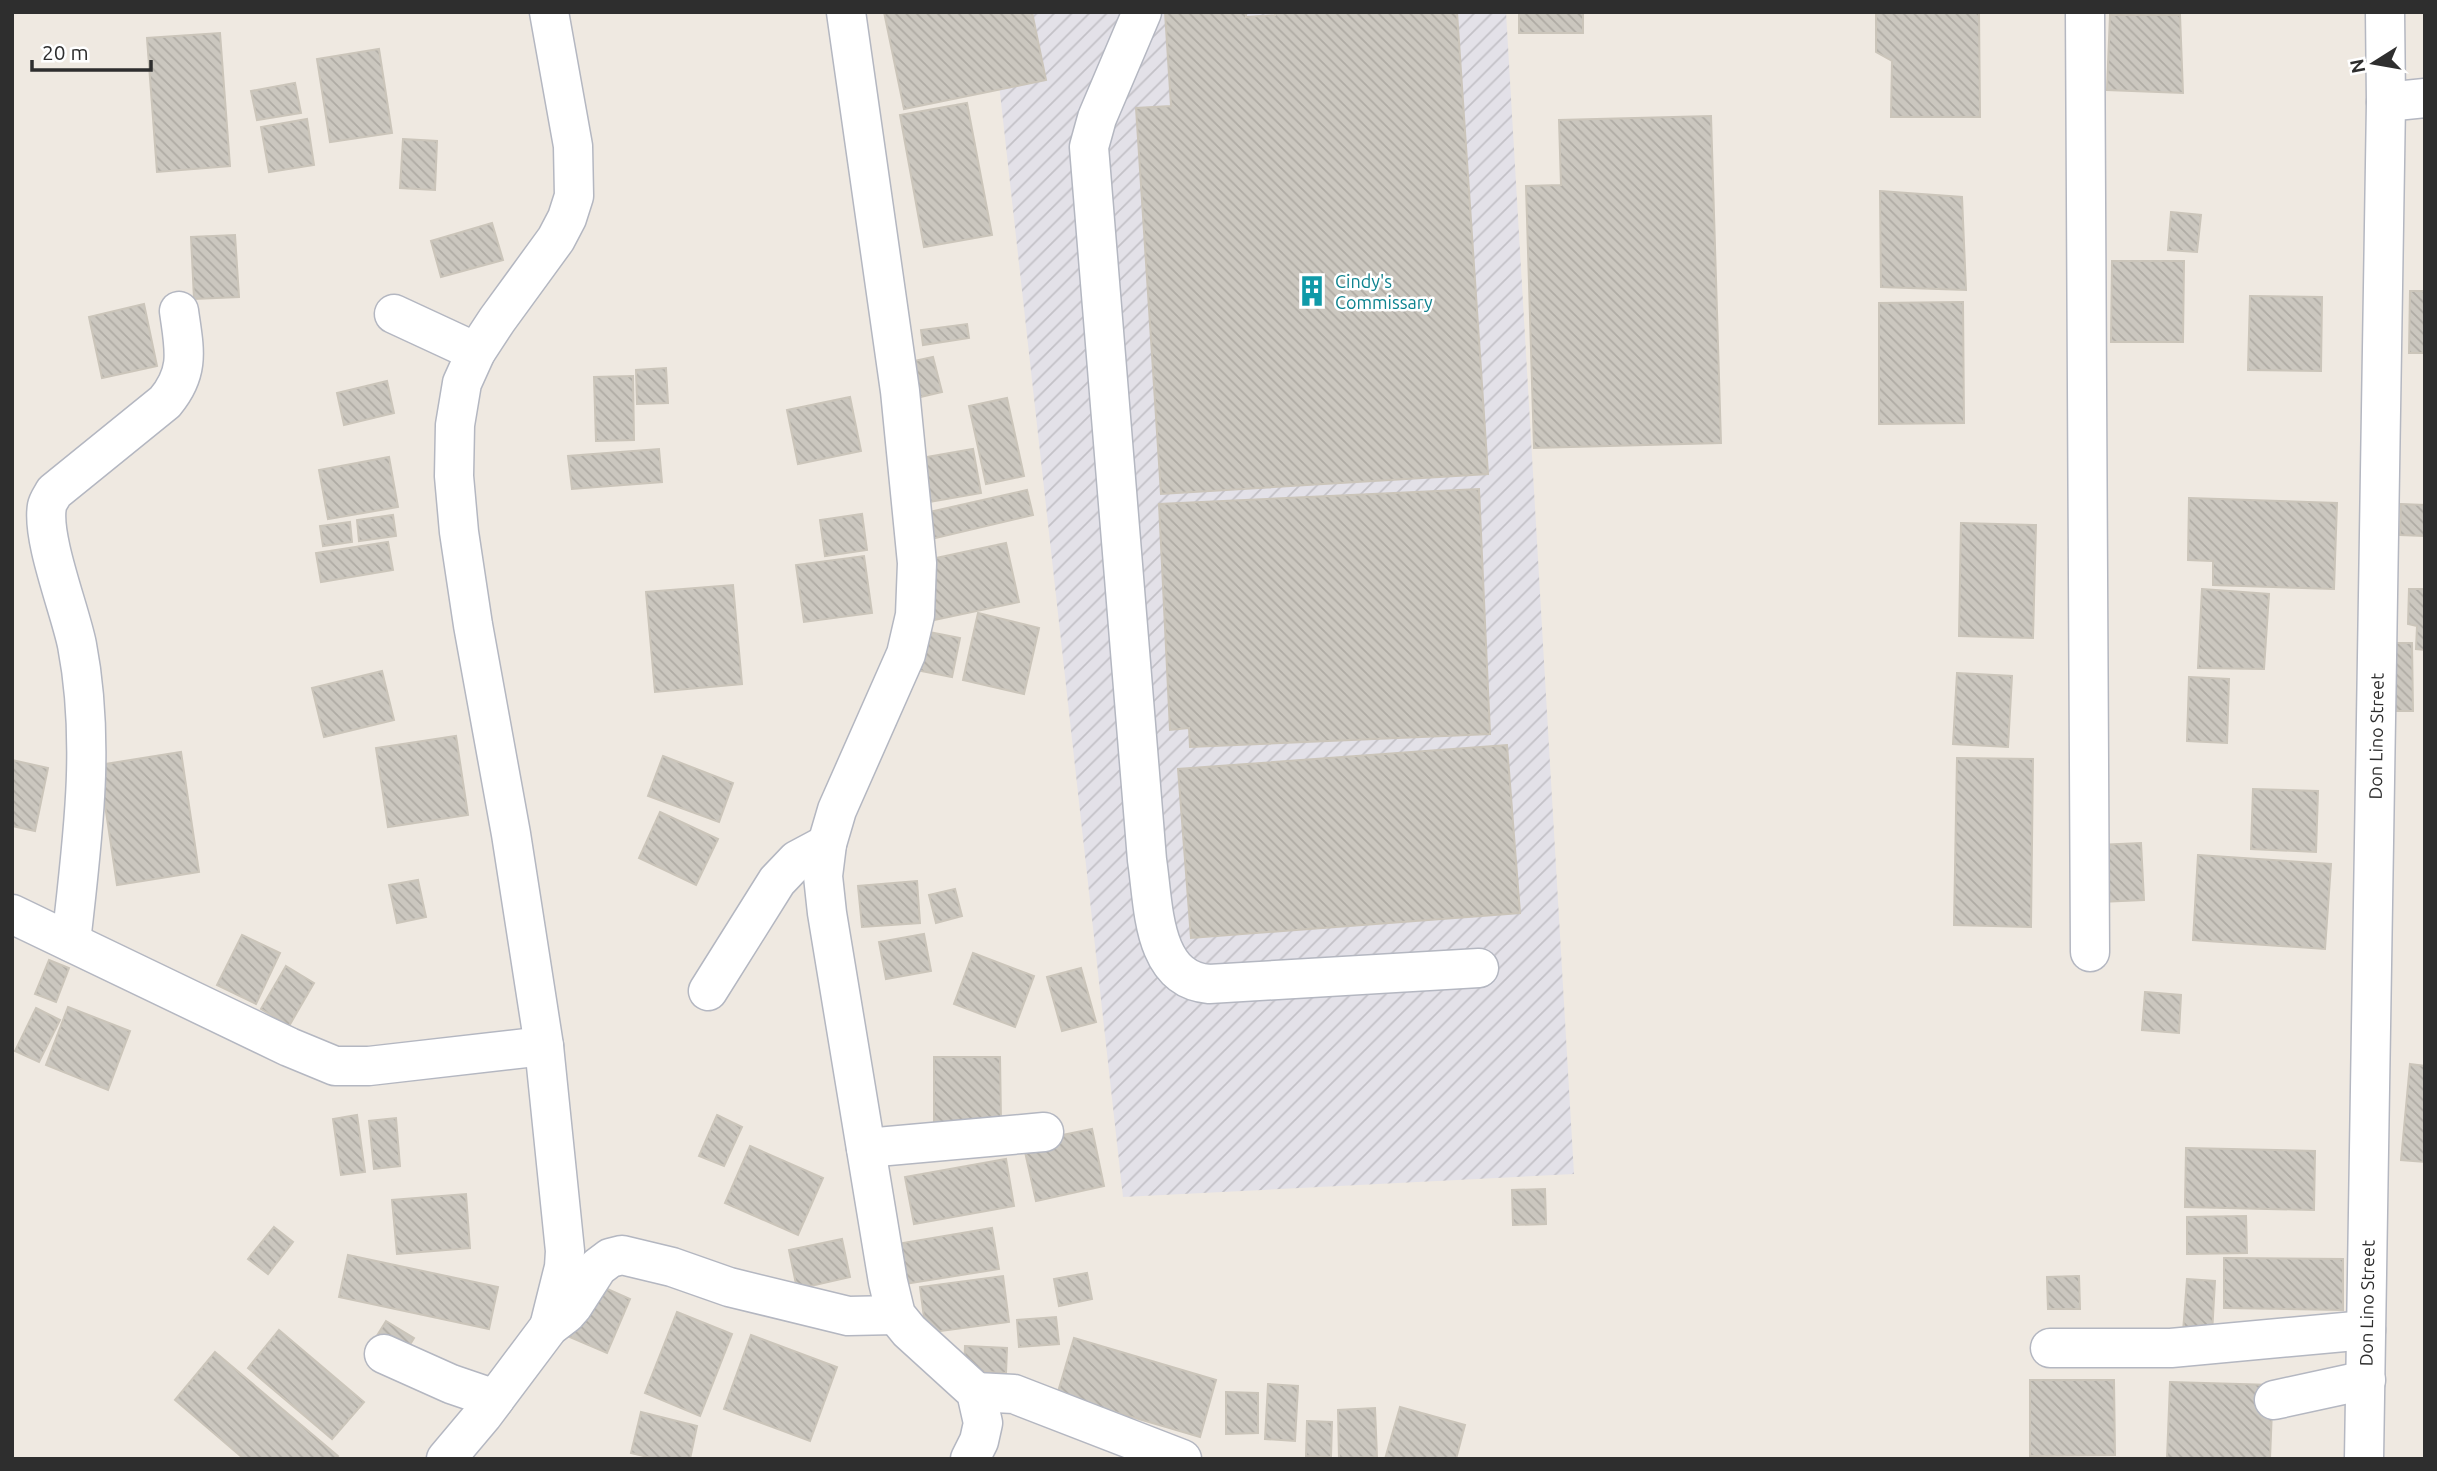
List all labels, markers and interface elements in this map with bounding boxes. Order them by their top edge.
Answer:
scale bar [32,28,150,72]
north arrow [2339,28,2409,98]
text: 20 m [42,40,89,64]
text: N [2345,57,2369,75]
place label: Cindy's Commissary [1335,271,1433,312]
building icon: Cindy's Commissary [1295,274,1329,308]
street label: Don Lino Street [2365,673,2387,799]
street label: Don Lino Street [2356,1240,2378,1366]

